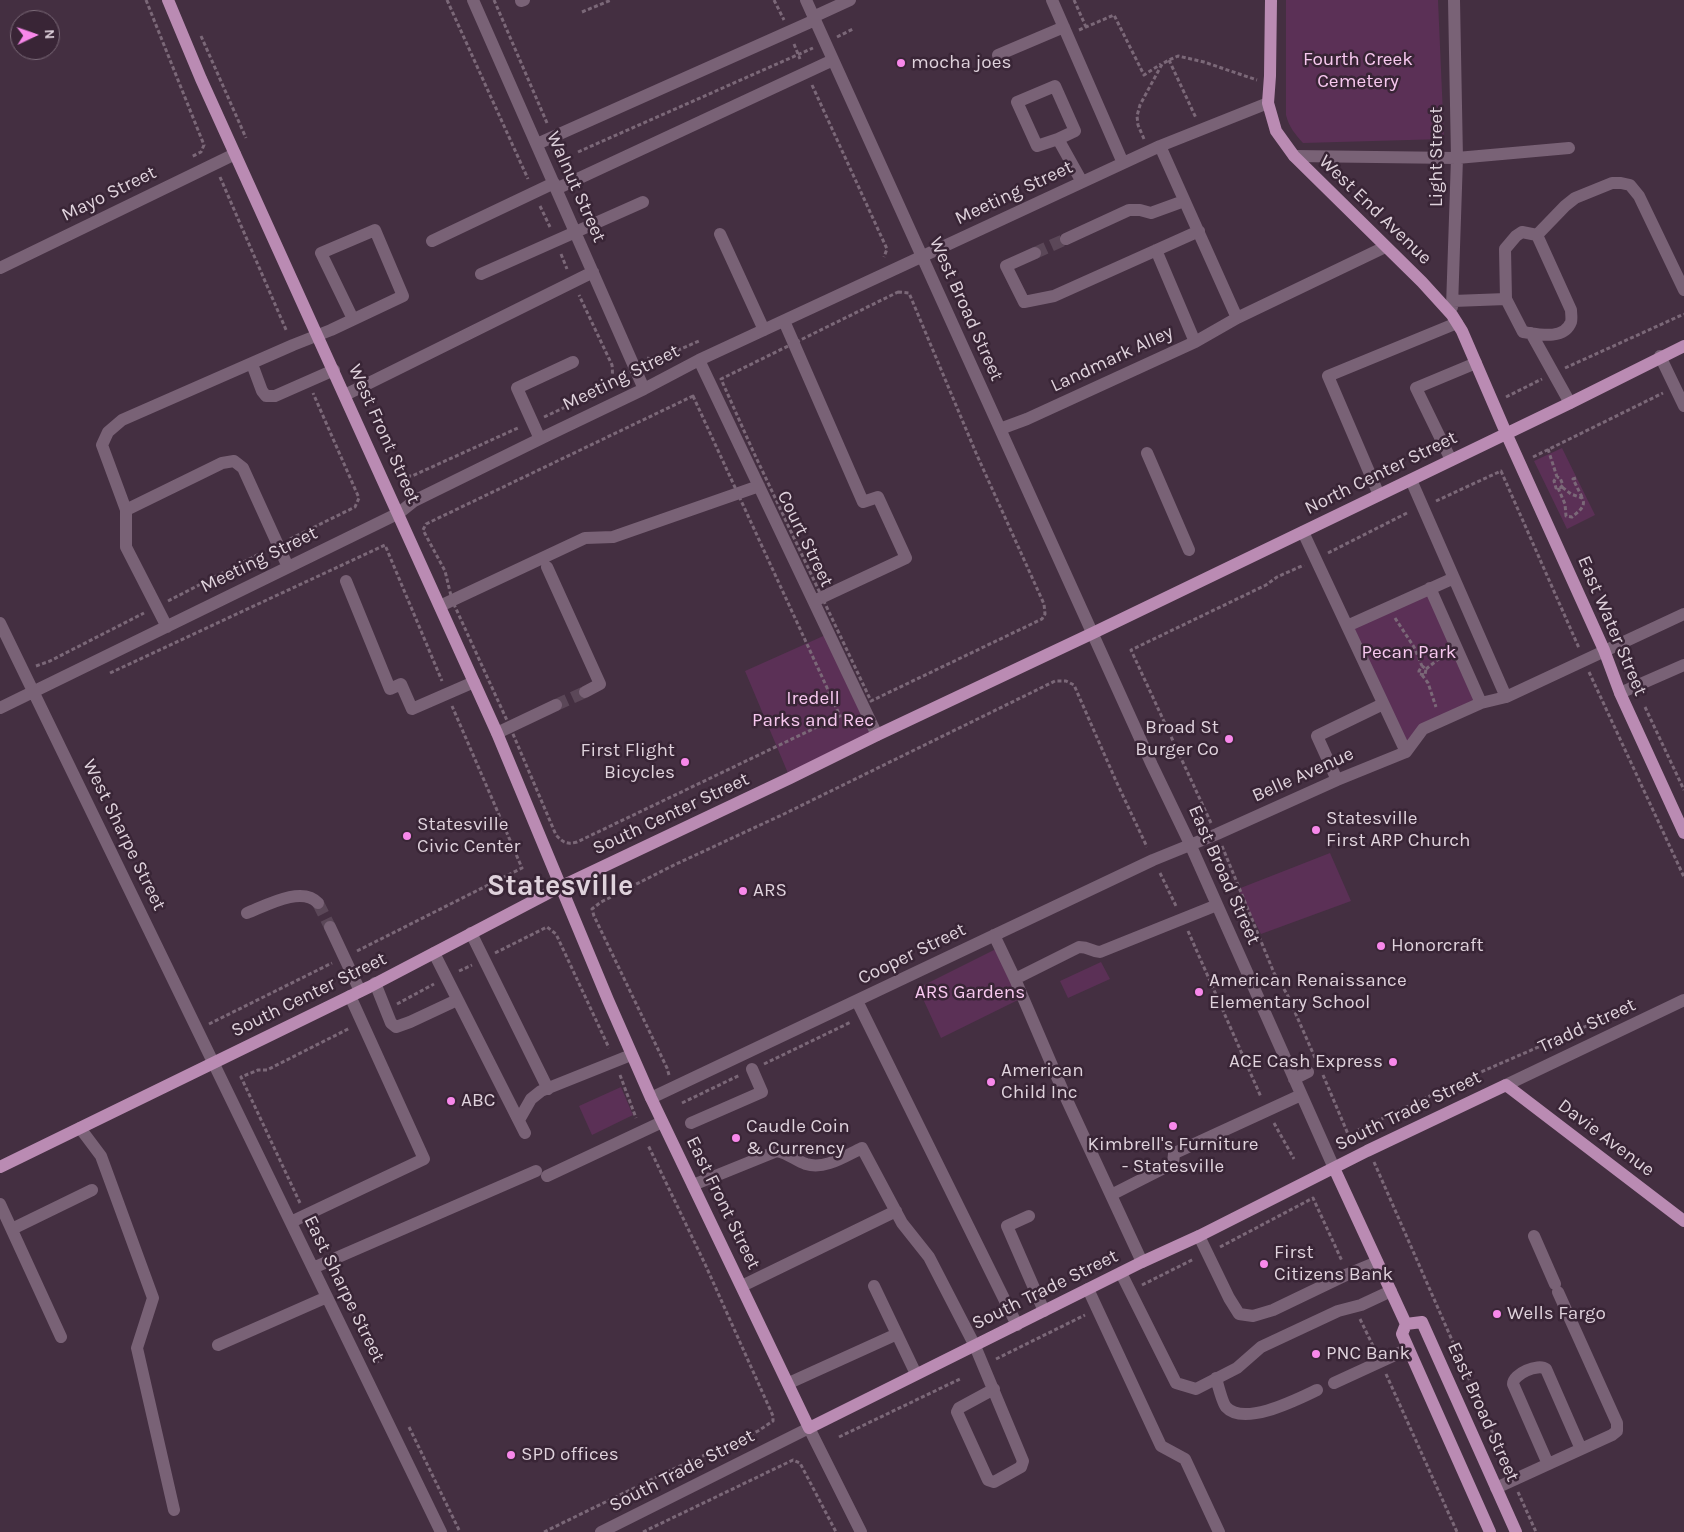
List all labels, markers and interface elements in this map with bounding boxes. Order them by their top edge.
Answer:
north arrow [10,10,60,60]
text: N [41,29,58,40]
park label: Fourth Creek Cemetery [1303,49,1413,93]
place label: mocha joes [911,52,1011,74]
marker: mocha joes [895,57,907,69]
street label: Light Street [1426,107,1448,207]
street label: Walnut Street [541,128,611,246]
street label: West End Avenue [1314,150,1436,270]
street label: Meeting Street [952,156,1076,230]
street label: Mayo Street [58,161,160,227]
street label: West Broad Street [924,233,1008,385]
street label: Landmark Alley [1047,321,1177,397]
street label: Meeting Street [559,340,683,416]
street label: West Front Street [343,361,425,507]
street label: North Center Street [1301,426,1461,520]
street label: Court Street [772,487,838,591]
street label: Meeting Street [197,522,321,598]
street label: East Water Street [1572,552,1652,700]
park label: Pecan Park [1361,642,1457,664]
park label: Iredell Parks and Rec [752,688,874,732]
place label: Broad St Burger Co [1135,717,1219,761]
marker: Broad St Burger Co [1223,733,1235,745]
place label: First Flight Bicycles [581,740,675,784]
street label: Belle Avenue [1249,742,1357,808]
street label: West Sharpe Street [77,756,171,914]
marker: First Flight Bicycles [679,756,691,768]
street label: South Center Street [589,768,753,860]
street label: East Broad Street [1183,802,1265,948]
place label: Statesville First ARP Church [1326,808,1470,852]
place label: Statesville Civic Center [417,814,520,858]
marker: Statesville First ARP Church [1310,824,1322,836]
marker: Statesville Civic Center [401,830,413,842]
district label: Statesville [487,870,633,904]
place label: ARS [753,880,787,902]
marker: ARS [737,885,749,897]
street label: Cooper Street [855,918,969,990]
place label: Honorcraft [1391,935,1484,957]
marker: Honorcraft [1375,940,1387,952]
street label: South Center Street [228,948,390,1042]
place label: American Renaissance Elementary School [1209,970,1407,1014]
park label: ARS Gardens [915,982,1025,1004]
marker: American Renaissance Elementary School [1193,986,1205,998]
street label: Tradd Street [1535,994,1639,1058]
place label: ACE Cash Express [1229,1051,1383,1073]
marker: ACE Cash Express [1387,1056,1399,1068]
place label: American Child Inc [1001,1060,1084,1104]
street label: South Trade Street [1331,1066,1485,1156]
marker: American Child Inc [985,1076,997,1088]
place label: ABC [461,1090,495,1112]
street label: Davie Avenue [1553,1094,1659,1182]
marker: ABC [445,1095,457,1107]
place label: Caudle Coin & Currency [746,1116,850,1160]
marker: Kimbrell's Furniture - Statesville [1167,1120,1179,1132]
marker: Caudle Coin & Currency [730,1132,742,1144]
street label: East Front Street [681,1133,765,1273]
place label: Kimbrell's Furniture - Statesville [1088,1134,1258,1178]
street label: East Sharpe Street [299,1212,389,1366]
place label: First Citizens Bank [1274,1242,1393,1286]
street label: South Trade Street [968,1245,1122,1335]
marker: First Citizens Bank [1258,1258,1270,1270]
place label: Wells Fargo [1507,1303,1606,1325]
marker: Wells Fargo [1491,1308,1503,1320]
street label: East Broad Street [1442,1339,1524,1485]
place label: PNC Bank [1326,1343,1410,1365]
marker: PNC Bank [1310,1348,1322,1360]
street label: South Trade Street [606,1425,758,1517]
place label: SPD offices [521,1444,619,1466]
marker: SPD offices [505,1449,517,1461]

